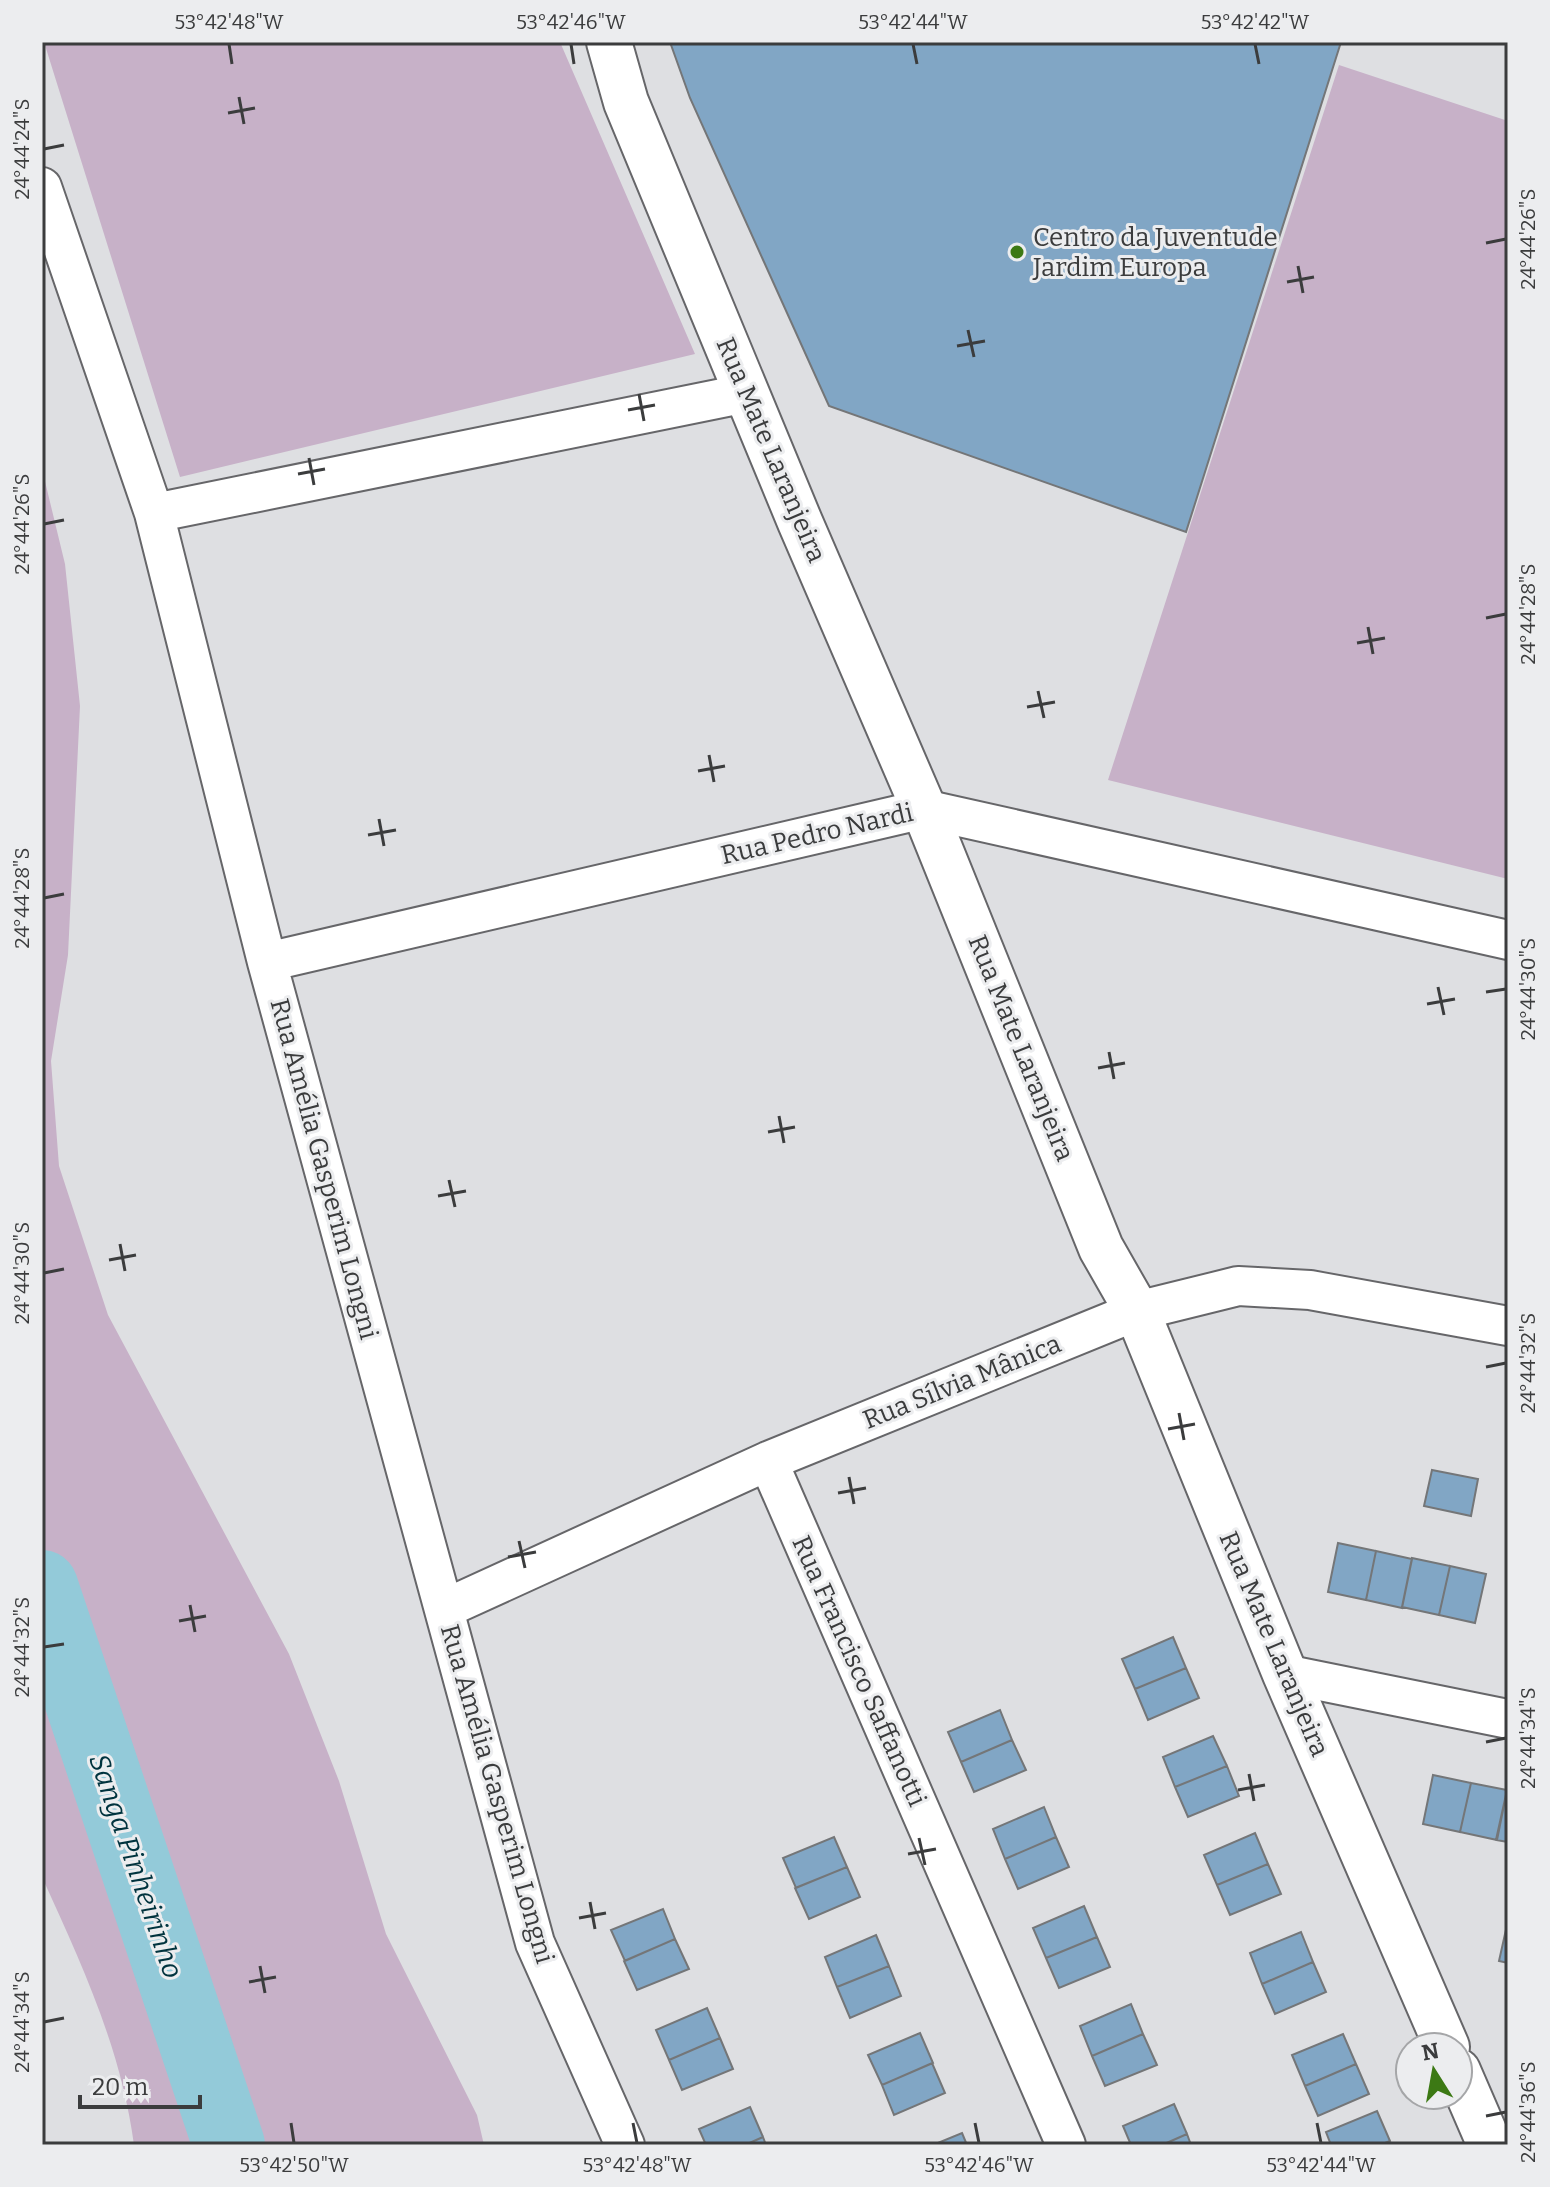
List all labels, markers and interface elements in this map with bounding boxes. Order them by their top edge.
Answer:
text: 53°42'48"W [174,10,284,34]
text: 53°42'46"W [516,10,626,34]
text: 53°42'44"W [858,10,968,34]
text: 53°42'42"W [1201,10,1310,34]
text: 24°44'24"S [10,99,34,199]
text: 24°44'26"S [1516,189,1540,289]
place label: Centro da Juventude Jardim Europa [1032,222,1278,283]
marker: Centro da Juventude Jardim Europa [1008,243,1026,261]
street label: Rua Mate Laranjeira [710,333,832,567]
text: 24°44'26"S [10,474,34,574]
text: 24°44'28"S [1516,564,1540,664]
street label: Rua Pedro Nardi [718,797,916,871]
text: 24°44'28"S [10,848,34,948]
street label: Rua Mate Laranjeira [961,930,1081,1166]
text: 24°44'30"S [1516,938,1540,1040]
street label: Rua Amélia Gasperim Longni [264,995,385,1343]
text: 24°44'30"S [10,1222,34,1324]
text: 24°44'32"S [1516,1313,1540,1413]
street label: Rua Sílvia Mânica [859,1328,1065,1436]
street label: Rua Mate Laranjeira [1213,1527,1335,1761]
street label: Rua Francisco Saffanotti [785,1531,933,1811]
text: 24°44'32"S [10,1597,34,1697]
street label: Rua Amélia Gasperim Longni [434,1621,560,1967]
text: 24°44'34"S [1516,1687,1540,1789]
water label: Sanga Pinheirinho [82,1750,190,1982]
text: 24°44'34"S [10,1971,34,2073]
north arrow [1394,2031,1474,2111]
text: N [1419,2037,1441,2067]
scale bar [80,2059,200,2109]
text: 24°44'36"S [1516,2061,1540,2163]
text: 20 m [92,2073,148,2101]
text: 53°42'50"W [239,2153,349,2177]
text: 53°42'48"W [582,2153,692,2177]
text: 53°42'46"W [924,2153,1034,2177]
text: 53°42'44"W [1266,2153,1376,2177]

